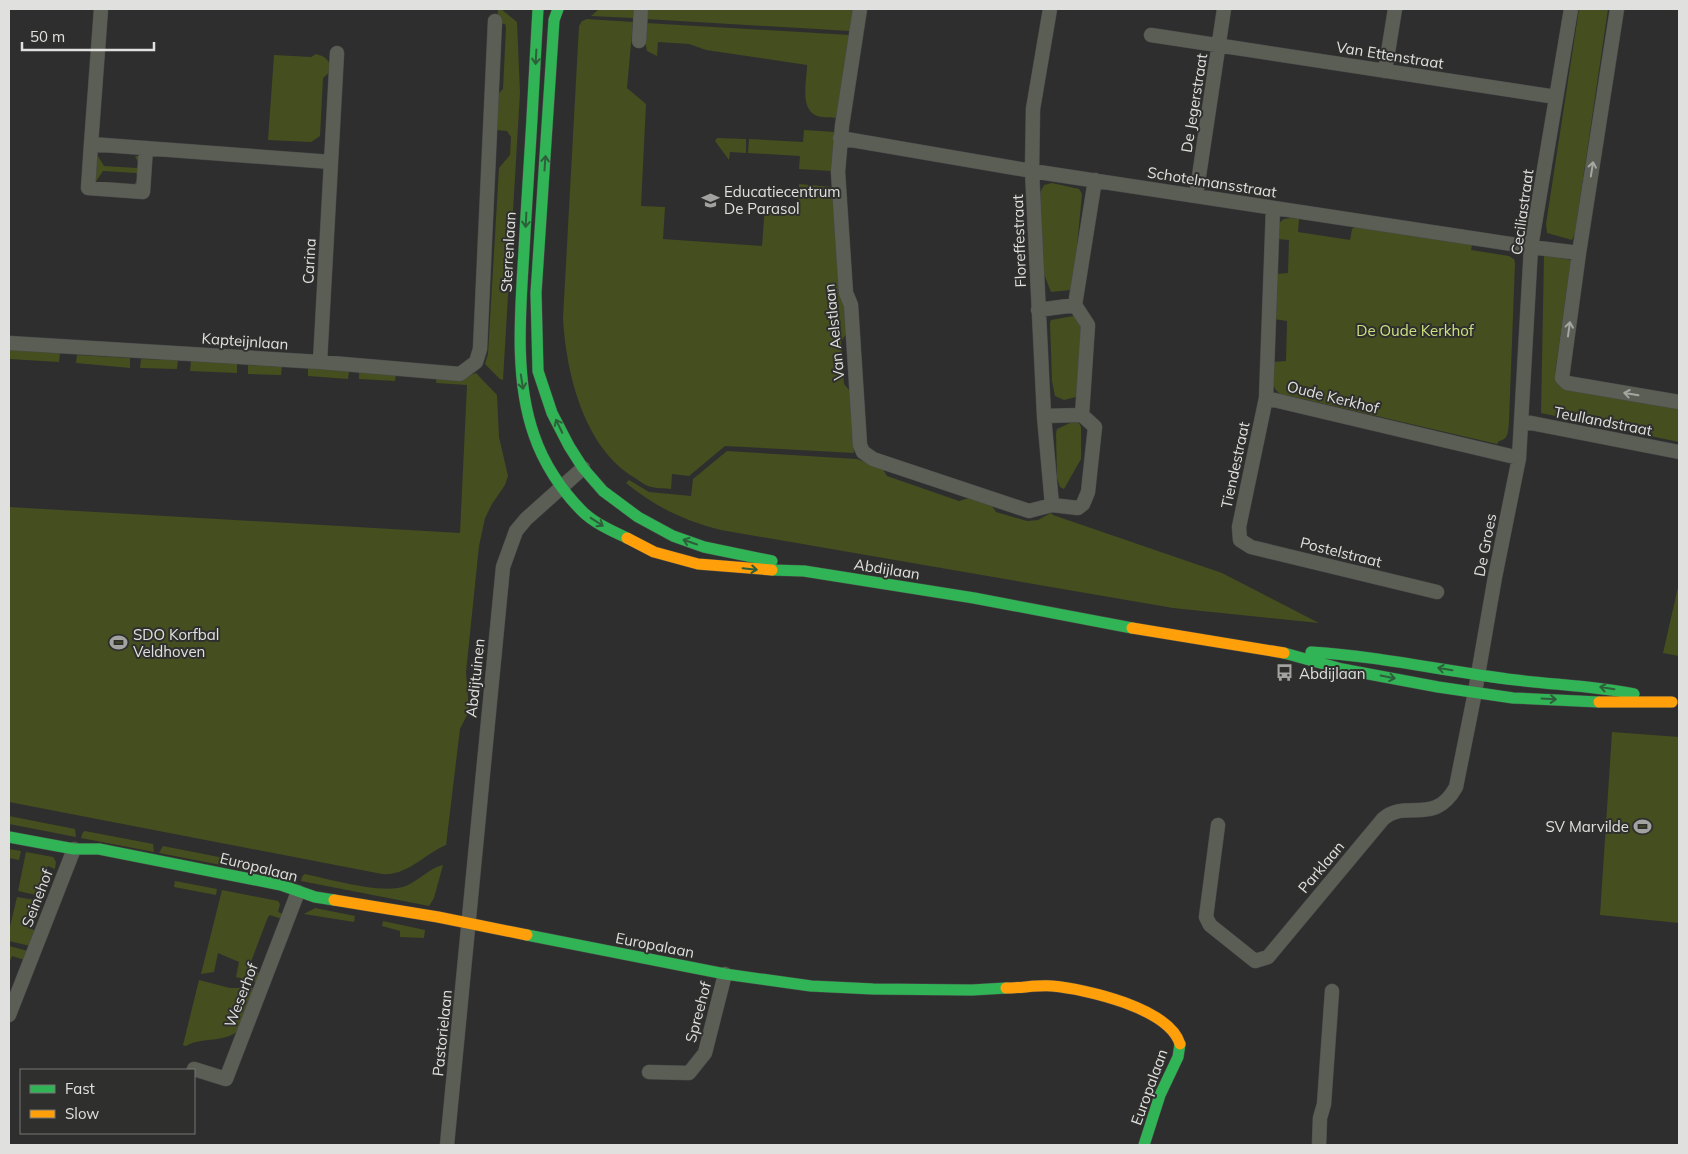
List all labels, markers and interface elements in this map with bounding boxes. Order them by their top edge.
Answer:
scale bar [22,20,155,52]
text: 50 m [30,27,65,46]
street label: Van Ettenstraat [1335,37,1445,73]
one-way arrow [531,49,540,65]
street label: De Jegerstraat [1177,52,1211,154]
one-way arrow [540,155,550,171]
one-way arrow [1587,161,1597,177]
street label: Schotelmansstraat [1146,162,1278,202]
street label: Ceciliastraat [1507,168,1537,256]
place label: Educatiecentrum De Parasol [724,182,841,218]
school or university icon: Educatiecentrum De Parasol [700,190,720,210]
street label: Floreffestraat [1008,194,1030,288]
street label: Sterrenlaan [496,211,520,293]
one-way arrow [522,211,531,227]
street label: Carina [298,238,320,284]
street label: Van Aelstlaan [819,283,849,381]
park label: De Oude Kerkhof [1356,321,1475,340]
one-way arrow [1564,322,1574,338]
street label: Kapteijnlaan [201,328,289,354]
one-way arrow [518,374,528,390]
street label: Oude Kerkhof [1285,376,1382,418]
one-way arrow [1623,388,1639,398]
street label: Teullandstraat [1552,402,1654,440]
one-way arrow [554,419,563,434]
street label: Tiendestraat [1217,420,1253,510]
street label: De Groes [1470,512,1500,578]
one-way arrow [590,516,604,527]
street label: Postelstraat [1298,533,1384,571]
one-way arrow [682,536,698,546]
street label: Abdijlaan [853,554,921,584]
one-way arrow [742,564,758,574]
place label: SDO Korfbal Veldhoven [133,625,219,661]
sports icon: SDO Korfbal Veldhoven [109,633,129,653]
street label: Abdijtuinen [461,638,489,718]
bus stop icon: Abdijlaan [1275,663,1295,683]
place label: Abdijlaan [1299,664,1366,683]
one-way arrow [1438,664,1454,674]
one-way arrow [1379,673,1395,683]
one-way arrow [1599,683,1615,693]
one-way arrow [1540,695,1556,704]
sports icon: SV Marvilde [1633,816,1653,836]
place label: SV Marvilde [1545,817,1629,836]
street label: Parklaan [1294,837,1348,897]
street label: Europalaan [218,848,300,886]
street label: Seinehof [17,866,57,930]
street label: Europalaan [614,928,696,962]
street label: Weserhof [220,959,262,1030]
street label: Spreehof [681,979,715,1045]
street label: Pastorielaan [428,989,456,1077]
street label: Europalaan [1126,1046,1172,1128]
legend [20,1069,195,1134]
text: Fast [65,1079,95,1098]
text: Slow [65,1104,99,1123]

